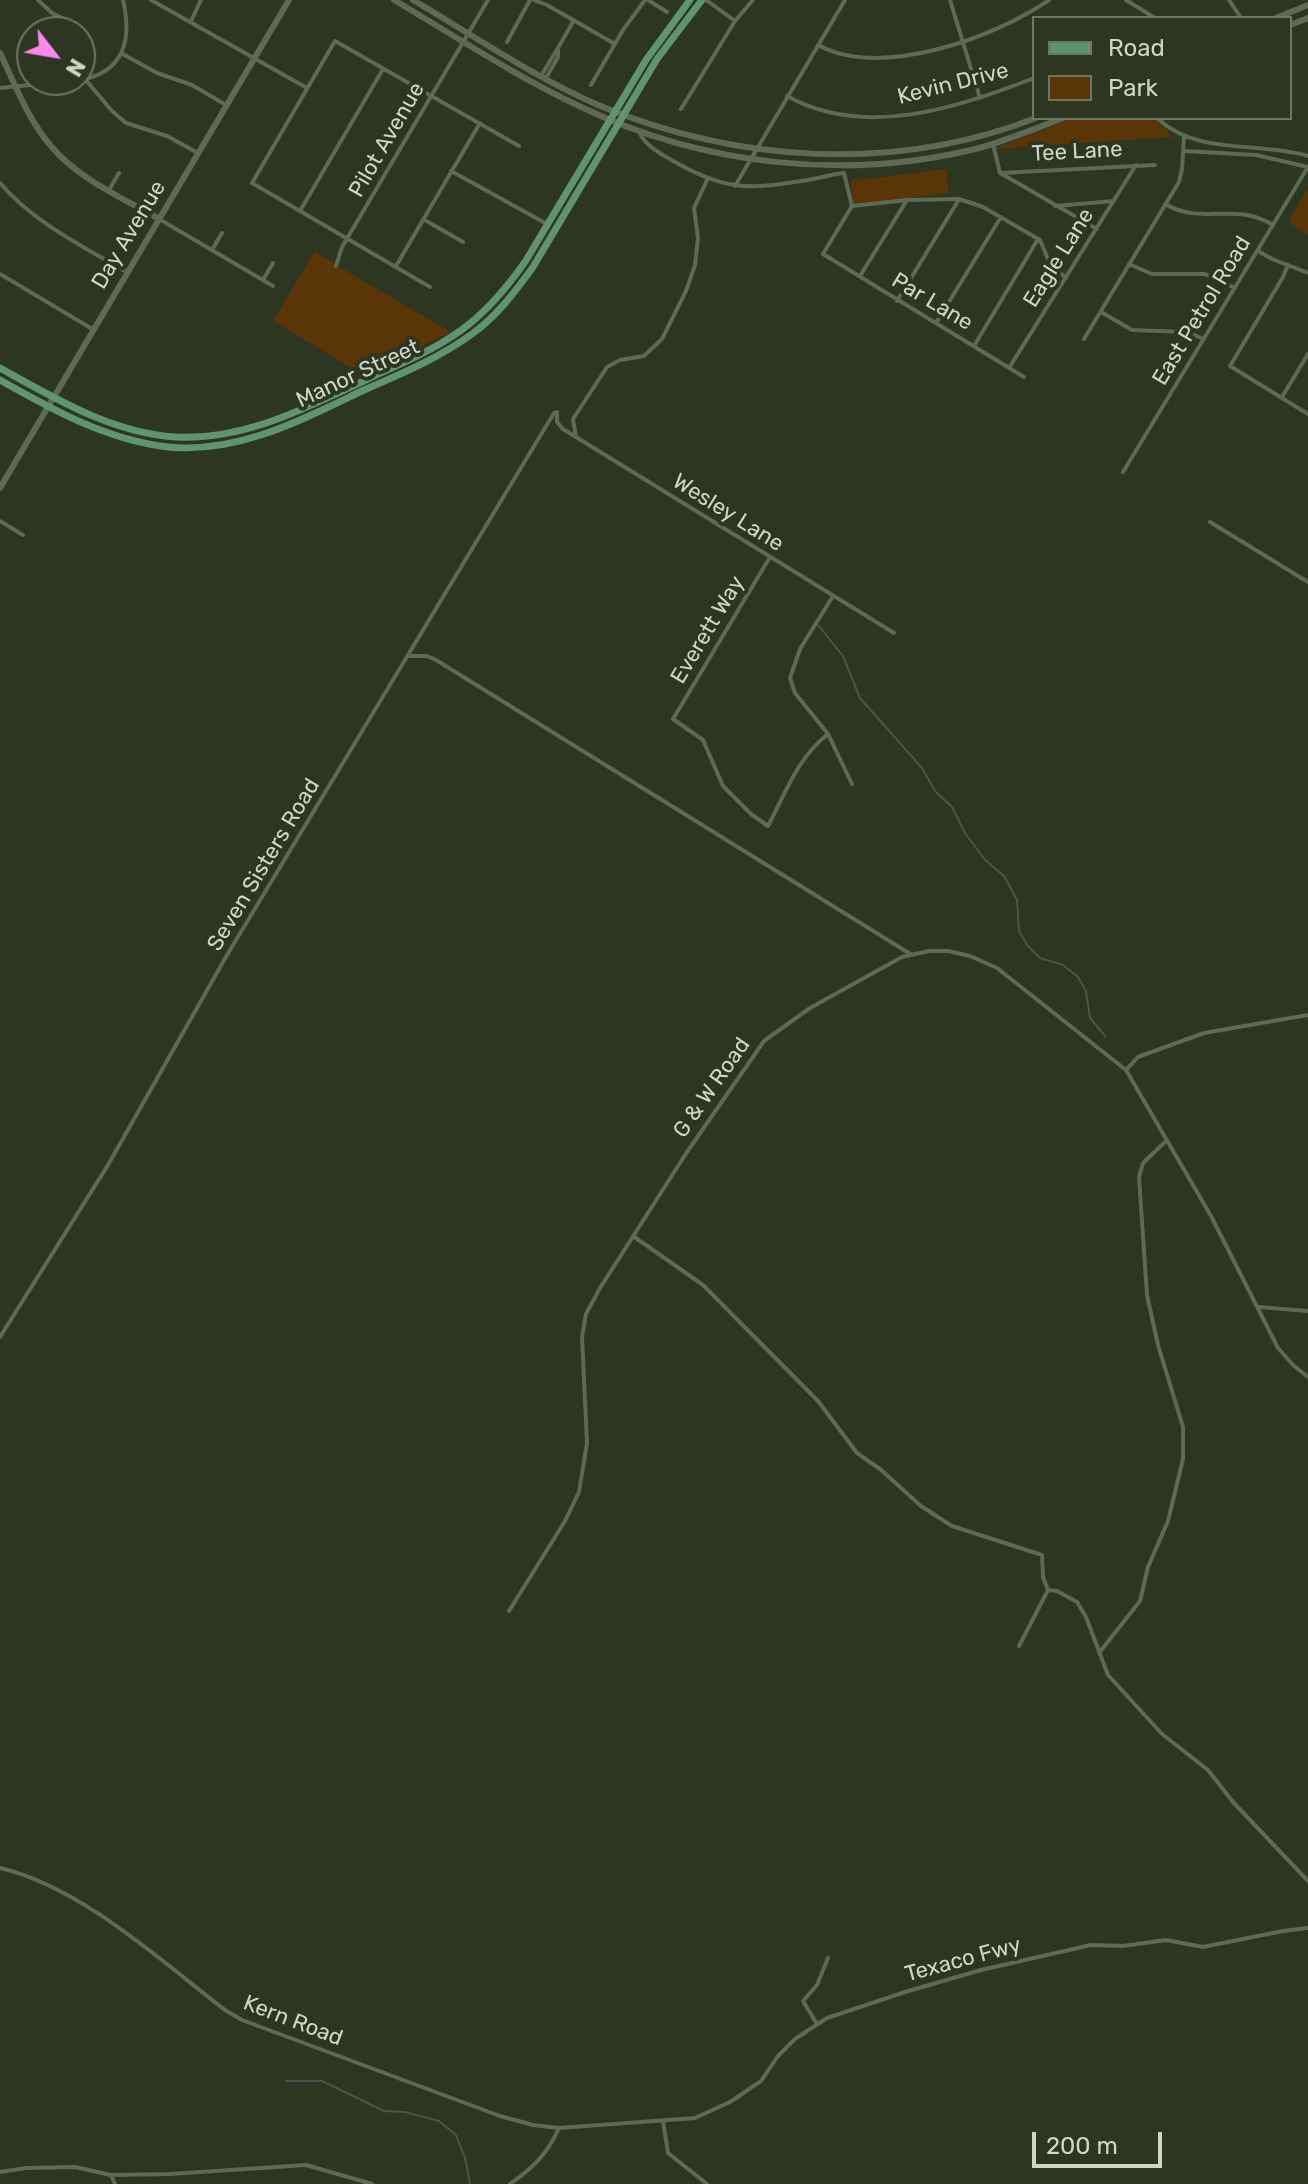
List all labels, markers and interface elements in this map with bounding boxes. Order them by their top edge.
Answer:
north arrow [16,16,96,96]
legend [1032,16,1292,120]
text: Road [1108,34,1165,62]
text: N [60,54,91,81]
street label: Kevin Drive [895,57,1011,111]
text: Park [1108,74,1158,102]
street label: Pilot Avenue [343,78,431,202]
street label: Tee Lane [1031,136,1123,168]
street label: Day Avenue [86,176,172,294]
street label: Eagle Lane [1018,204,1100,312]
street label: East Petrol Road [1147,232,1257,390]
street label: Par Lane [887,268,977,336]
street label: Manor Street [292,334,424,414]
street label: Wesley Lane [668,469,788,557]
street label: Everett Way [665,571,751,689]
street label: Seven Sisters Road [202,774,326,956]
street label: G & W Road [668,1033,756,1143]
street label: Texaco Fwy [902,1932,1024,1988]
street label: Kern Road [240,1990,346,2052]
scale bar [1036,2116,1166,2166]
text: 200 m [1046,2132,1118,2160]

